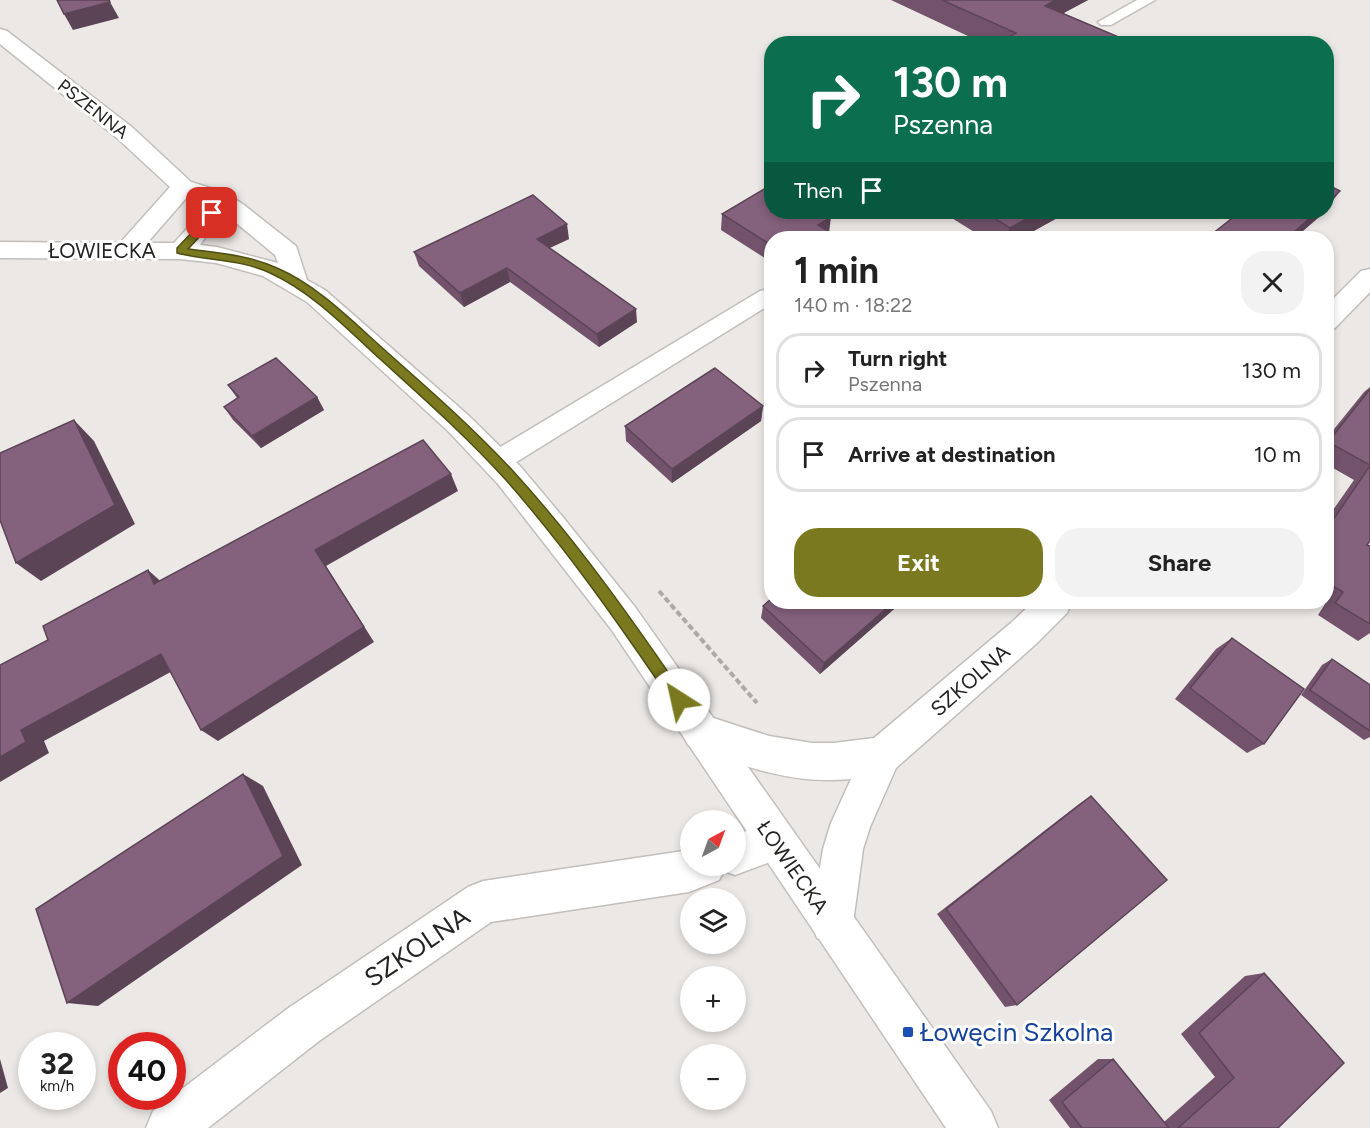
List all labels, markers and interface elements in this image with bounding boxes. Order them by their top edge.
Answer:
text: 130 m [893,57,1008,108]
icon: right [794,60,872,138]
street label: PSZENNA [53,75,133,143]
text: Pszenna [893,108,993,141]
icon: arrive [855,174,888,207]
text: Then [794,177,843,204]
pin [186,187,237,238]
icon: arrive [195,196,228,229]
street label: ŁOWIECKA [48,238,156,263]
text: 1 min [794,249,879,292]
button: close [1241,251,1304,314]
text: 140 m · 18:22 [794,293,912,317]
text: Turn right [848,345,947,372]
icon: right [797,354,830,387]
text: 130 m [1242,357,1301,384]
text: Pszenna [848,372,922,396]
icon: arrive [797,438,830,471]
text: Arrive at destination [848,441,1056,468]
text: 10 m [1254,441,1301,468]
button: Exit [794,528,1043,597]
button: Share [1055,528,1304,597]
street label: SZKOLNA [925,639,1015,721]
position arrow [647,668,711,732]
north arrow [680,810,746,876]
map controls [680,810,746,1110]
street label: ŁOWIECKA [752,816,834,918]
button: layers [680,888,746,954]
street label: SZKOLNA [358,900,476,994]
button: + [680,966,746,1032]
place label: Łowęcin Szkolna [920,1016,1113,1048]
marker: Łowęcin Szkolna [901,1025,915,1039]
speed limit sign: 40 [108,1032,186,1110]
button: − [680,1044,746,1110]
text: 32 [40,1045,74,1082]
text: km/h [40,1077,74,1095]

